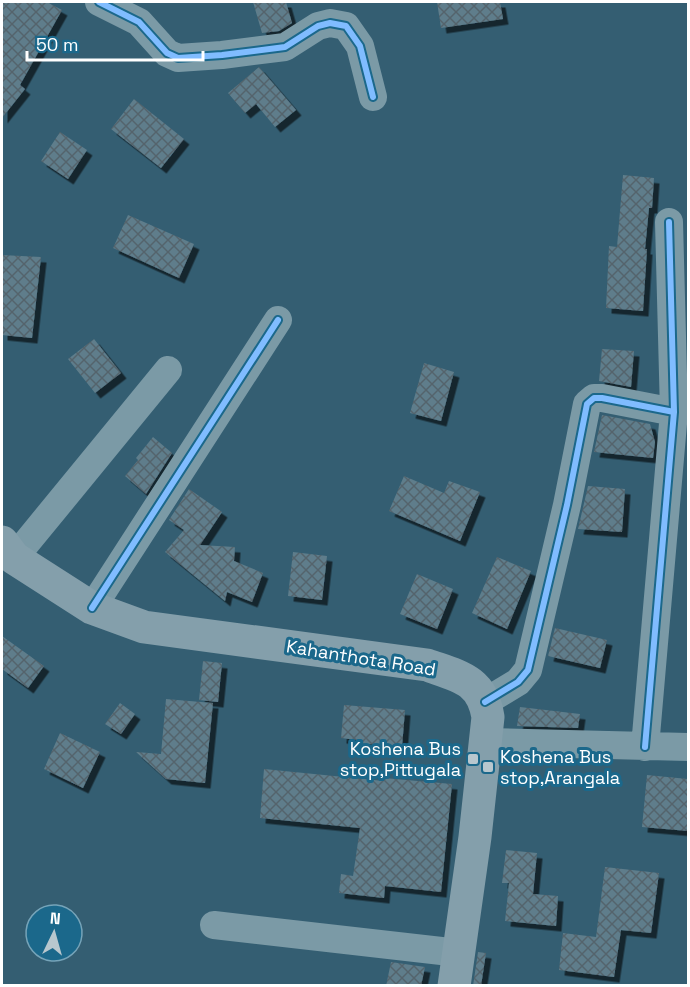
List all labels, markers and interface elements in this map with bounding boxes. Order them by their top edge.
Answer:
scale bar [27,24,202,62]
text: 50 m [36,33,78,56]
street label: Kahanthota Road [285,634,437,681]
place label: Koshena Bus stop,Pittugala [340,737,461,781]
place label: Koshena Bus stop,Arangala [500,745,620,789]
marker: Koshena Bus stop,Pittugala [466,752,480,766]
marker: Koshena Bus stop,Arangala [481,760,495,774]
north arrow [24,903,84,963]
text: N [49,908,62,929]

